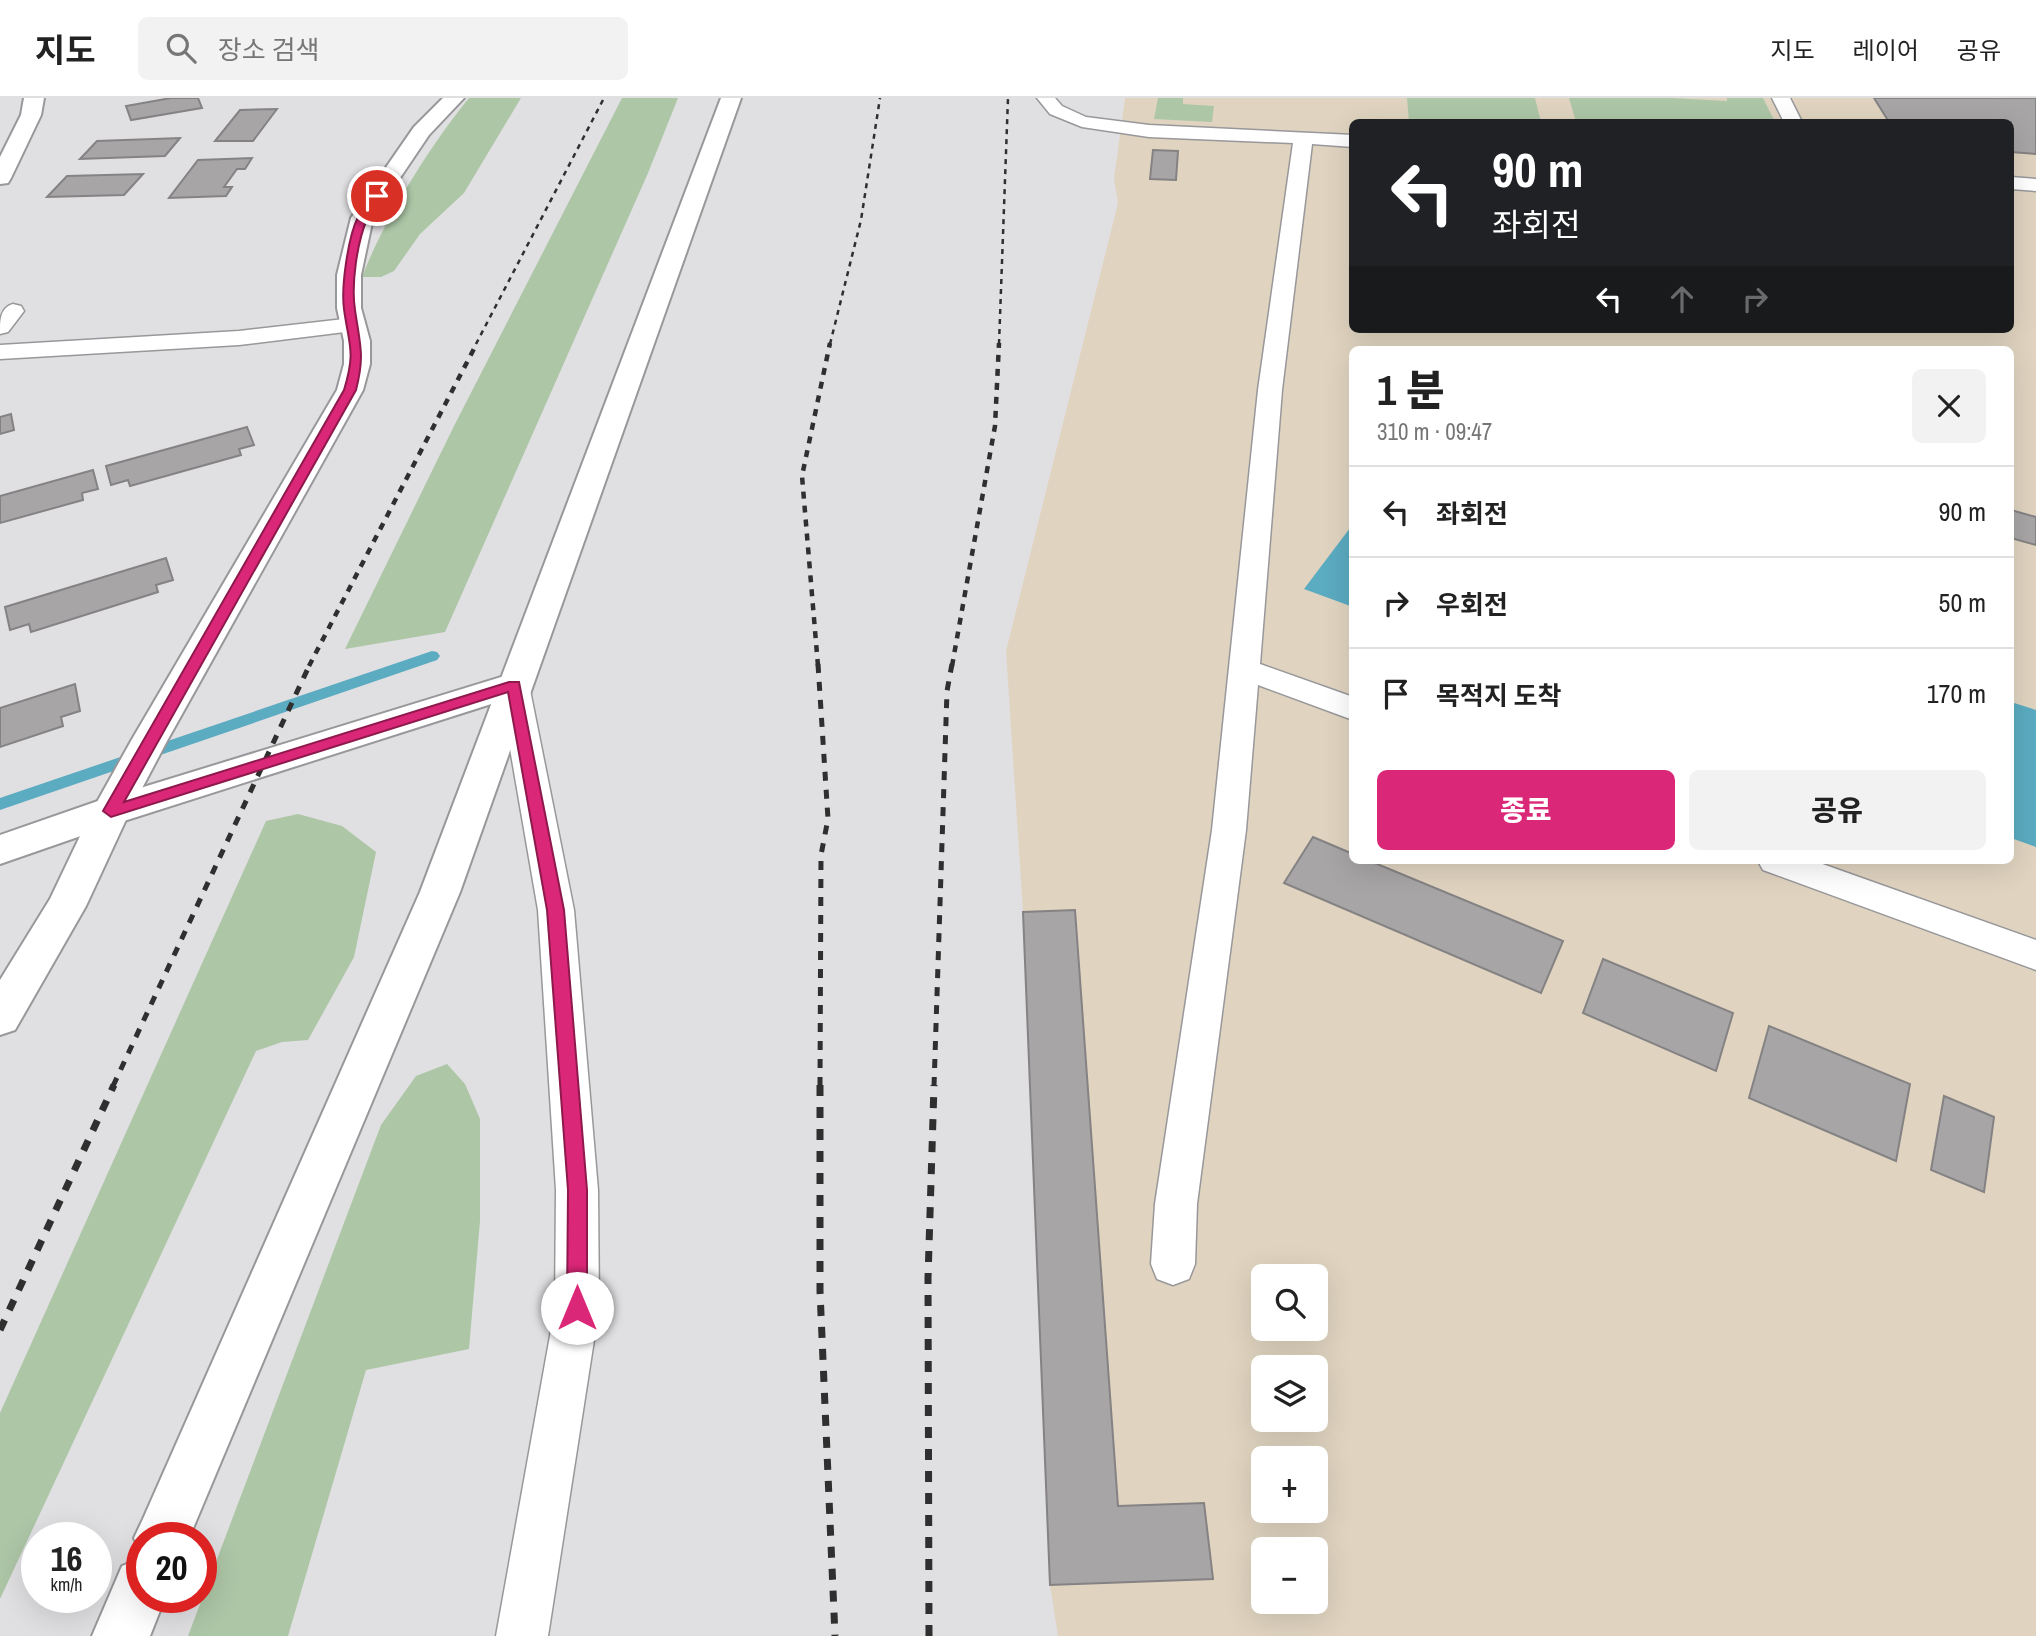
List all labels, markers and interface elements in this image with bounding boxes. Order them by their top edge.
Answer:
search box [138,17,628,80]
text: 지도 [35,28,96,72]
icon: search [162,29,200,67]
text: 장소 검색 [218,32,319,67]
text: 지도 [1770,34,1815,66]
text: 레이어 [1853,34,1919,66]
text: 공유 [1957,34,2001,66]
text: 90 m [1492,136,1584,202]
icon: left [1377,147,1468,238]
pin [347,166,407,226]
icon: arrive [358,177,396,215]
text: 좌회전 [1492,203,1580,246]
icon: left [1590,280,1628,318]
icon: ahead [1663,280,1701,318]
icon: right [1736,280,1774,318]
text: 1 분 [1377,362,1444,418]
button: close [1912,369,1986,443]
text: 310 m · 09:47 [1377,416,1492,447]
icon: left [1377,493,1415,531]
text: 90 m [1939,494,1986,529]
text: 좌회전 [1436,496,1508,531]
icon: right [1377,584,1415,622]
text: 50 m [1939,585,1986,620]
text: 우회전 [1436,587,1508,622]
icon: arrive [1377,675,1415,713]
text: 170 m [1927,676,1986,711]
text: 목적지 도착 [1436,678,1562,713]
button: 종료 [1377,770,1675,850]
button: 공유 [1689,770,1986,850]
map controls [1251,1264,1328,1614]
button: search [1251,1264,1328,1341]
position arrow [540,1271,614,1345]
button: layers [1251,1355,1328,1432]
button: + [1251,1446,1328,1523]
speed limit sign: 20 [126,1522,217,1613]
text: 16 [51,1535,82,1582]
button: − [1251,1537,1328,1614]
text: km/h [51,1572,83,1597]

